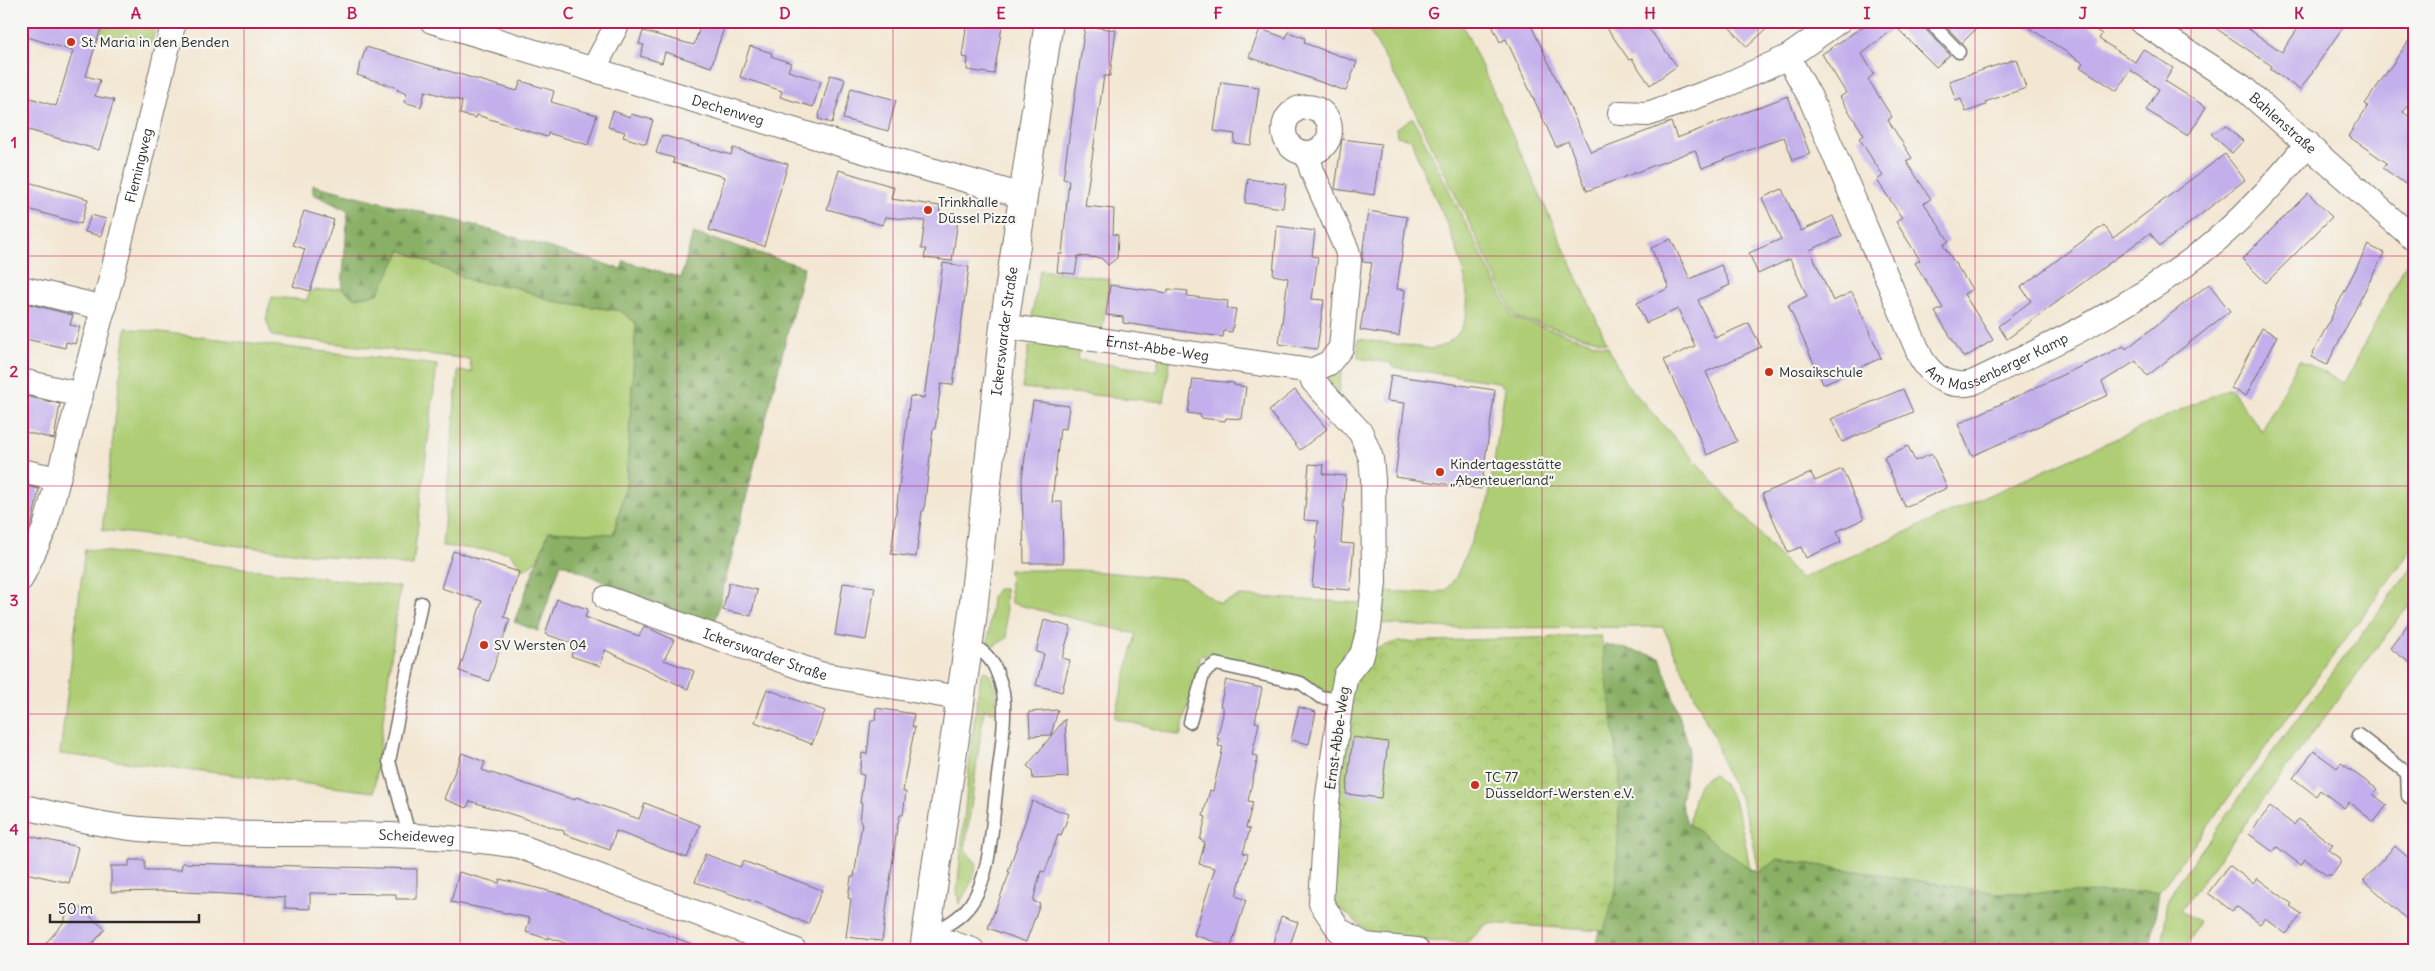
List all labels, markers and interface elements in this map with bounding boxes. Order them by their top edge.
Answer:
text: A [131,3,141,23]
text: B [347,3,358,23]
text: C [563,3,574,23]
text: D [779,3,791,23]
text: E [996,3,1006,23]
text: F [1213,3,1223,23]
text: G [1428,3,1440,23]
text: H [1644,3,1656,23]
text: I [1864,3,1871,23]
text: J [2079,3,2088,23]
text: K [2294,3,2304,23]
place label: St. Maria in den Benden [81,33,229,51]
marker: St. Maria in den Benden [65,36,77,48]
street label: Bahlenstraße [2245,89,2320,158]
street label: Dechenweg [690,91,766,130]
street label: Flemingweg [121,126,157,205]
text: 1 [11,132,17,152]
place label: Trinkhalle Düssel Pizza [938,193,1016,227]
marker: Trinkhalle Düssel Pizza [922,204,934,216]
street label: Ickerswarder Straße [987,266,1022,397]
street label: Am Massenberger Kamp [1922,329,2071,393]
street label: Ernst-Abbe-Weg [1105,332,1210,365]
text: 2 [10,361,19,381]
place label: Mosaikschule [1779,363,1863,381]
marker: Mosaikschule [1763,366,1775,378]
place label: Kindertagesstätte „Abenteuerland“ [1450,455,1562,489]
marker: Kindertagesstätte „Abenteuerland“ [1434,466,1446,478]
text: 3 [9,590,19,610]
street label: Ickerswarder Straße [701,624,828,684]
place label: SV Wersten 04 [494,636,587,654]
marker: SV Wersten 04 [478,639,490,651]
street label: Ernst-Abbe-Weg [1321,685,1353,791]
place label: TC 77 Düsseldorf-Wersten e.V. [1485,768,1634,802]
marker: TC 77 Düsseldorf-Wersten e.V. [1469,779,1481,791]
text: 4 [9,819,19,839]
street label: Scheideweg [378,826,455,847]
scale bar [50,891,199,923]
text: 50 m [58,899,93,918]

